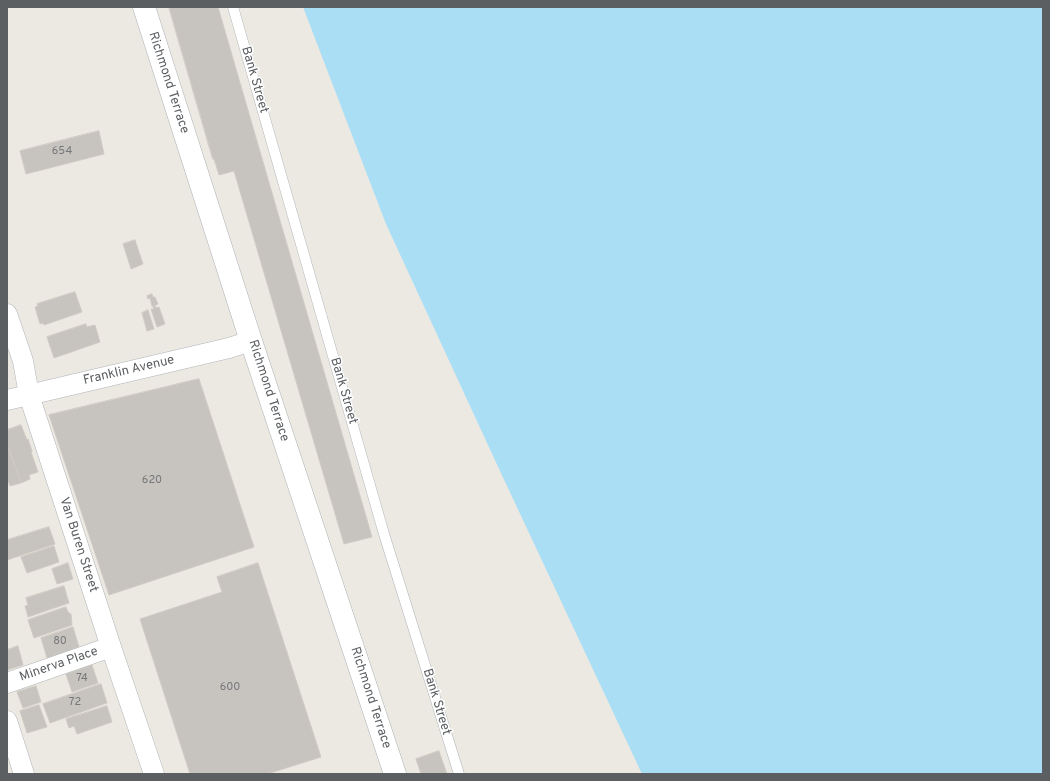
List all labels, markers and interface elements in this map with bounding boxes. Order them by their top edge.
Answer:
street label: Richmond Terrace [144,30,192,136]
street label: Bank Street [237,45,271,115]
house number: 654 [52,145,72,159]
street label: Richmond Terrace [244,338,292,444]
street label: Franklin Avenue [82,353,176,389]
street label: Bank Street [326,356,360,426]
house number: 620 [142,474,162,488]
street label: Van Buren Street [55,496,101,594]
house number: 80 [53,635,67,649]
street label: Minerva Place [18,644,100,686]
street label: Richmond Terrace [346,645,394,751]
street label: Bank Street [418,667,454,737]
house number: 74 [76,672,88,686]
house number: 600 [220,681,240,695]
house number: 72 [69,696,81,710]

